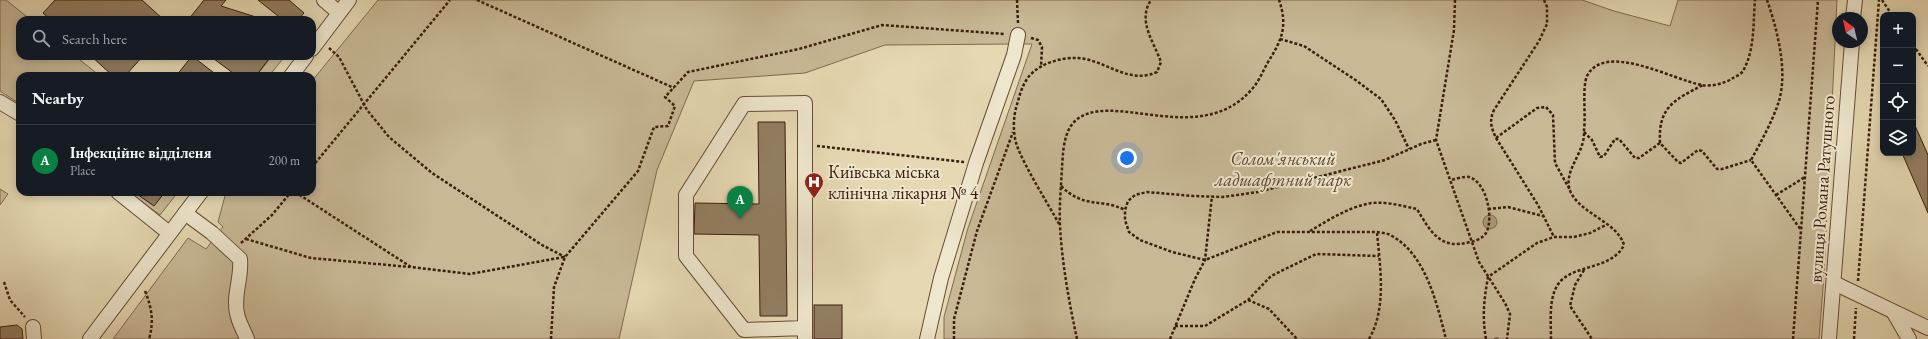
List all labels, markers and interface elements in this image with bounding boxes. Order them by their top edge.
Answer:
north arrow [1832,12,1868,48]
map controls [1880,12,1916,156]
button: + [1880,12,1916,48]
search box [16,16,316,60]
icon: search [30,27,52,49]
text: Search here [62,29,127,48]
button: − [1880,48,1916,84]
button: locate [1880,84,1916,120]
text: Nearby [32,87,84,109]
street label: вулиця Романа Ратушного [1803,94,1840,283]
button: layers [1880,120,1916,156]
text: Інфекційне відділеня [70,143,211,162]
park label: Солом'янський ладшафтний парк [1214,147,1352,192]
your location [1117,148,1137,168]
text: A [40,152,50,169]
text: 200 m [269,152,300,169]
place label: Київська міська клінічна лікарня № 4 [828,160,979,204]
text: Place [70,162,96,179]
hospital icon: Київська міська клінічна лікарня № 4 [803,171,825,199]
pin: A [727,186,753,219]

